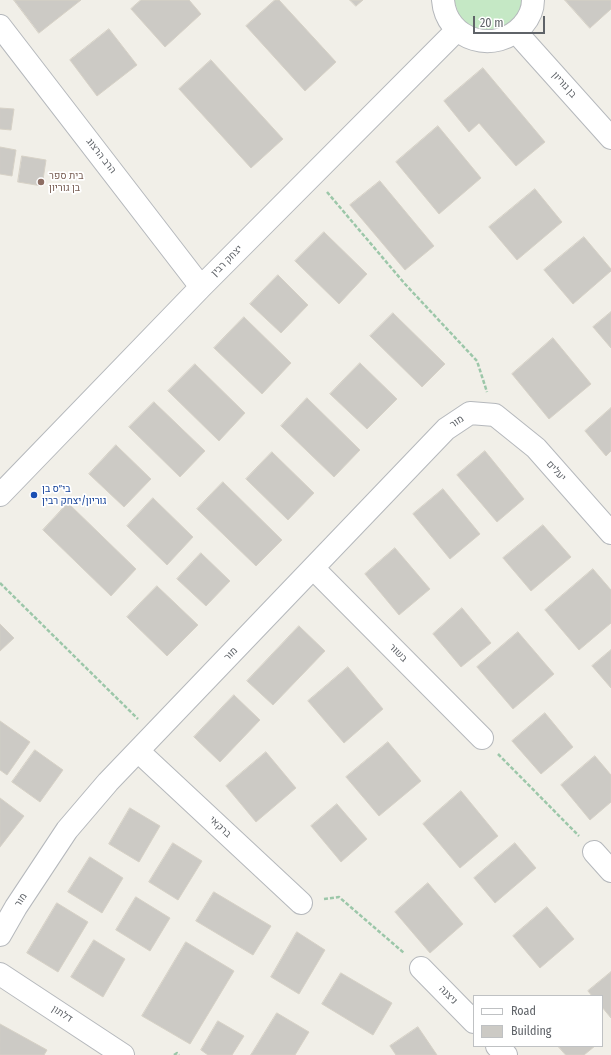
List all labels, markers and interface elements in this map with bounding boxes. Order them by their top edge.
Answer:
scale bar [475,8,547,34]
text: 20 m [480,16,504,30]
street label: בן גוריון [549,69,579,101]
street label: הרב הרצוג [84,136,118,176]
place label: בית ספר בן גוריון [49,170,83,194]
marker: בית ספר בן גוריון [36,177,46,187]
street label: יצחק רבין [209,243,245,279]
street label: מור [448,413,466,431]
street label: יעלים [544,458,568,484]
place label: בי״ס בן גוריון/יצחק רבין [42,483,106,506]
marker: בי״ס בן גוריון/יצחק רבין [29,490,39,500]
street label: בשור [386,641,410,665]
street label: מור [222,645,240,663]
street label: ברקאי [206,814,234,840]
street label: מור [12,891,30,909]
street label: ניצנה [436,983,460,1007]
legend [473,995,603,1047]
street label: דלתון [49,1003,75,1025]
text: Road [511,1004,536,1018]
text: Building [511,1024,551,1038]

